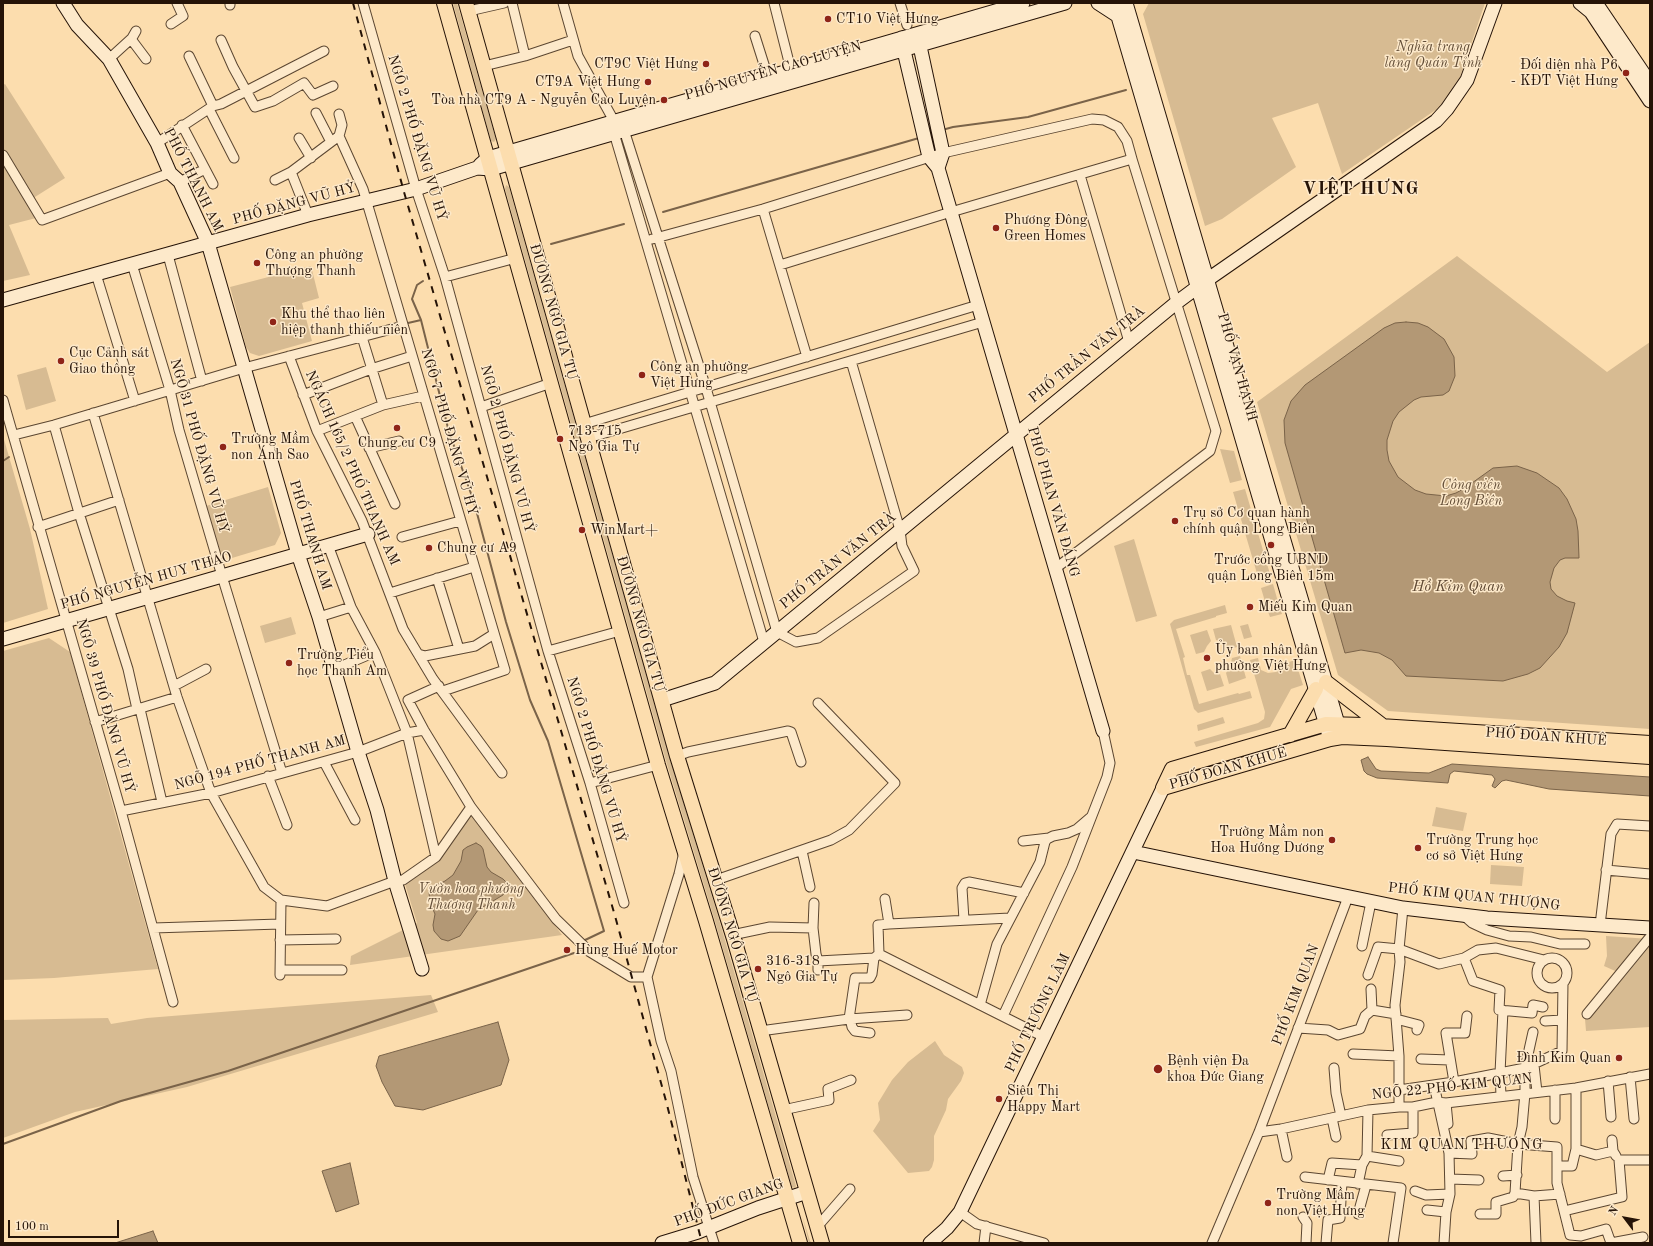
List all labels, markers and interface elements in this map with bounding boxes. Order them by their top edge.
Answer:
place label: CT10 Việt Hưng [836,11,938,27]
marker: CT10 Việt Hưng [823,14,833,24]
street label: PHỐ NGUYỄN CAO LUYỆN [683,38,863,104]
park label: Nghĩa trang làng Quán Tỉnh [1384,39,1482,72]
street label: NGÕ 2 PHỐ ĐẶNG VŨ HỶ [384,53,450,223]
place label: CT9C Việt Hưng [594,56,698,72]
place label: Đối diện nhà P6 - KĐT Việt Hưng [1511,57,1618,90]
marker: CT9C Việt Hưng [701,59,711,69]
marker: Đối diện nhà P6 - KĐT Việt Hưng [1621,68,1631,78]
place label: CT9A Việt Hưng [535,74,640,90]
marker: CT9A Việt Hưng [643,77,653,87]
place label: Tòa nhà CT9 A - Nguyễn Cao Luyện [431,92,656,108]
marker: Tòa nhà CT9 A - Nguyễn Cao Luyện [659,95,669,105]
street label: PHỐ THANH AM [160,125,226,235]
district label: VIỆT HƯNG [1303,178,1419,200]
street label: PHỐ ĐẶNG VŨ HỶ [231,180,357,228]
place label: Phương Đông Green Homes [1004,212,1087,244]
marker: Phương Đông Green Homes [991,223,1001,233]
street label: ĐƯỜNG NGÔ GIA TỰ [525,242,581,382]
place label: Công an phường Thượng Thanh [265,247,363,280]
marker: Công an phường Thượng Thanh [252,258,262,268]
street label: PHỐ TRẦN VĂN TRÀ [1026,303,1148,407]
place label: Khu thể thao liên hiệp thanh thiếu niên [281,306,408,338]
street label: PHỐ VẠN HẠNH [1213,311,1261,423]
marker: Khu thể thao liên hiệp thanh thiếu niên [268,317,278,327]
place label: Cục Cảnh sát Giao thông [69,345,149,378]
street label: NGÕ 7 PHỐ ĐẶNG VŨ HỶ [417,346,481,518]
marker: Cục Cảnh sát Giao thông [56,356,66,366]
street label: NGÕ 31 PHỐ ĐẶNG VŨ HỶ [166,357,232,535]
place label: Công an phường Việt Hưng [650,359,748,392]
street label: NGÕ 2 PHỐ ĐẶNG VŨ HỶ [476,363,538,535]
street label: NGÁCH 165/2 PHỐ THANH AM [301,368,403,568]
marker: Công an phường Việt Hưng [637,370,647,380]
marker: Chung cư C9 [392,423,402,433]
place label: 713-715 Ngô Gia Tự [568,423,639,456]
street label: PHỐ PHAN VĂN ĐÁNG [1023,425,1083,579]
place label: Trường Mầm non Ánh Sao [231,431,310,464]
marker: 713-715 Ngô Gia Tự [555,434,565,444]
place label: Chung cư C9 [358,435,436,451]
marker: Trường Mầm non Ánh Sao [218,442,228,452]
park label: Công viên Long Biên [1440,477,1502,510]
street label: PHỐ THANH AM [285,478,335,592]
place label: Trụ sở Cơ quan hành chính quận Long Biên [1183,505,1315,538]
street label: PHỐ TRẦN VĂN TRÀ [777,509,899,613]
marker: Trụ sở Cơ quan hành chính quận Long Biên [1170,516,1180,526]
place label: WinMart+ [590,522,658,538]
marker: WinMart+ [577,525,587,535]
place label: Chung cư A9 [437,540,517,556]
marker: Trước cổng UBND quận Long Biên 15m [1266,540,1276,550]
marker: Chung cư A9 [424,543,434,553]
street label: PHỐ NGUYỄN HUY THẢO [58,548,234,614]
place label: Trước cổng UBND quận Long Biên 15m [1208,552,1334,584]
street label: ĐƯỜNG NGÔ GIA TỰ [612,554,668,694]
water label: Hồ Kim Quan [1412,578,1504,596]
place label: Miếu Kim Quan [1258,599,1352,615]
marker: Miếu Kim Quan [1245,602,1255,612]
street label: NGÕ 39 PHỐ ĐẶNG VŨ HỶ [72,617,138,795]
place label: Ủy ban nhân dân phường Việt Hưng [1215,642,1326,674]
place label: Trường Tiểu học Thanh Am [297,647,387,680]
marker: Ủy ban nhân dân phường Việt Hưng [1202,653,1212,663]
marker: Trường Tiểu học Thanh Am [284,658,294,668]
street label: NGÕ 2 PHỐ ĐẶNG VŨ HỶ [563,675,629,845]
street label: PHỐ ĐOÀN KHUÊ [1485,724,1607,750]
street label: NGÕ 194 PHỐ THANH AM [172,732,348,794]
street label: PHỐ ĐOÀN KHUÊ [1167,744,1289,794]
place label: Trường Mầm non Hoa Hướng Dương [1210,824,1324,856]
place label: Trường Trung học cơ sở Việt Hưng [1426,832,1538,864]
marker: Trường Mầm non Hoa Hướng Dương [1327,835,1337,845]
marker: Trường Trung học cơ sở Việt Hưng [1413,843,1423,853]
street label: ĐƯỜNG NGÔ GIA TỰ [703,865,761,1005]
street label: PHỐ KIM QUAN THƯỢNG [1387,880,1561,914]
park label: Vườn hoa phường Thượng Thanh [418,881,524,914]
place label: Hùng Huế Motor [575,942,678,958]
street label: PHỐ KIM QUAN [1269,942,1323,1048]
marker: Hùng Huế Motor [562,945,572,955]
street label: PHỐ TRƯỜNG LÂM [1002,951,1074,1075]
place label: 316-318 Ngô Gia Tự [766,953,837,986]
marker: 316-318 Ngô Gia Tự [753,964,763,974]
place label: Đình Kim Quan [1516,1050,1611,1066]
place label: Bệnh viện Đa khoa Đức Giang [1167,1053,1264,1086]
marker: Đình Kim Quan [1614,1053,1624,1063]
marker: Bệnh viện Đa khoa Đức Giang [1152,1063,1164,1075]
street label: NGÕ 22 PHỐ KIM QUAN [1371,1070,1533,1104]
place label: Siêu Thị Happy Mart [1007,1083,1080,1116]
marker: Siêu Thị Happy Mart [994,1094,1004,1104]
district label: KIM QUAN THƯỢNG [1380,1136,1544,1154]
street label: PHỐ ĐỨC GIANG [672,1175,786,1231]
place label: Trường Mầm non Việt Hưng [1276,1187,1365,1220]
marker: Trường Mầm non Việt Hưng [1263,1198,1273,1208]
north arrow [1605,1198,1645,1238]
text: N [1608,1205,1621,1218]
scale bar [10,1212,121,1238]
text: 100 m [15,1221,49,1233]

